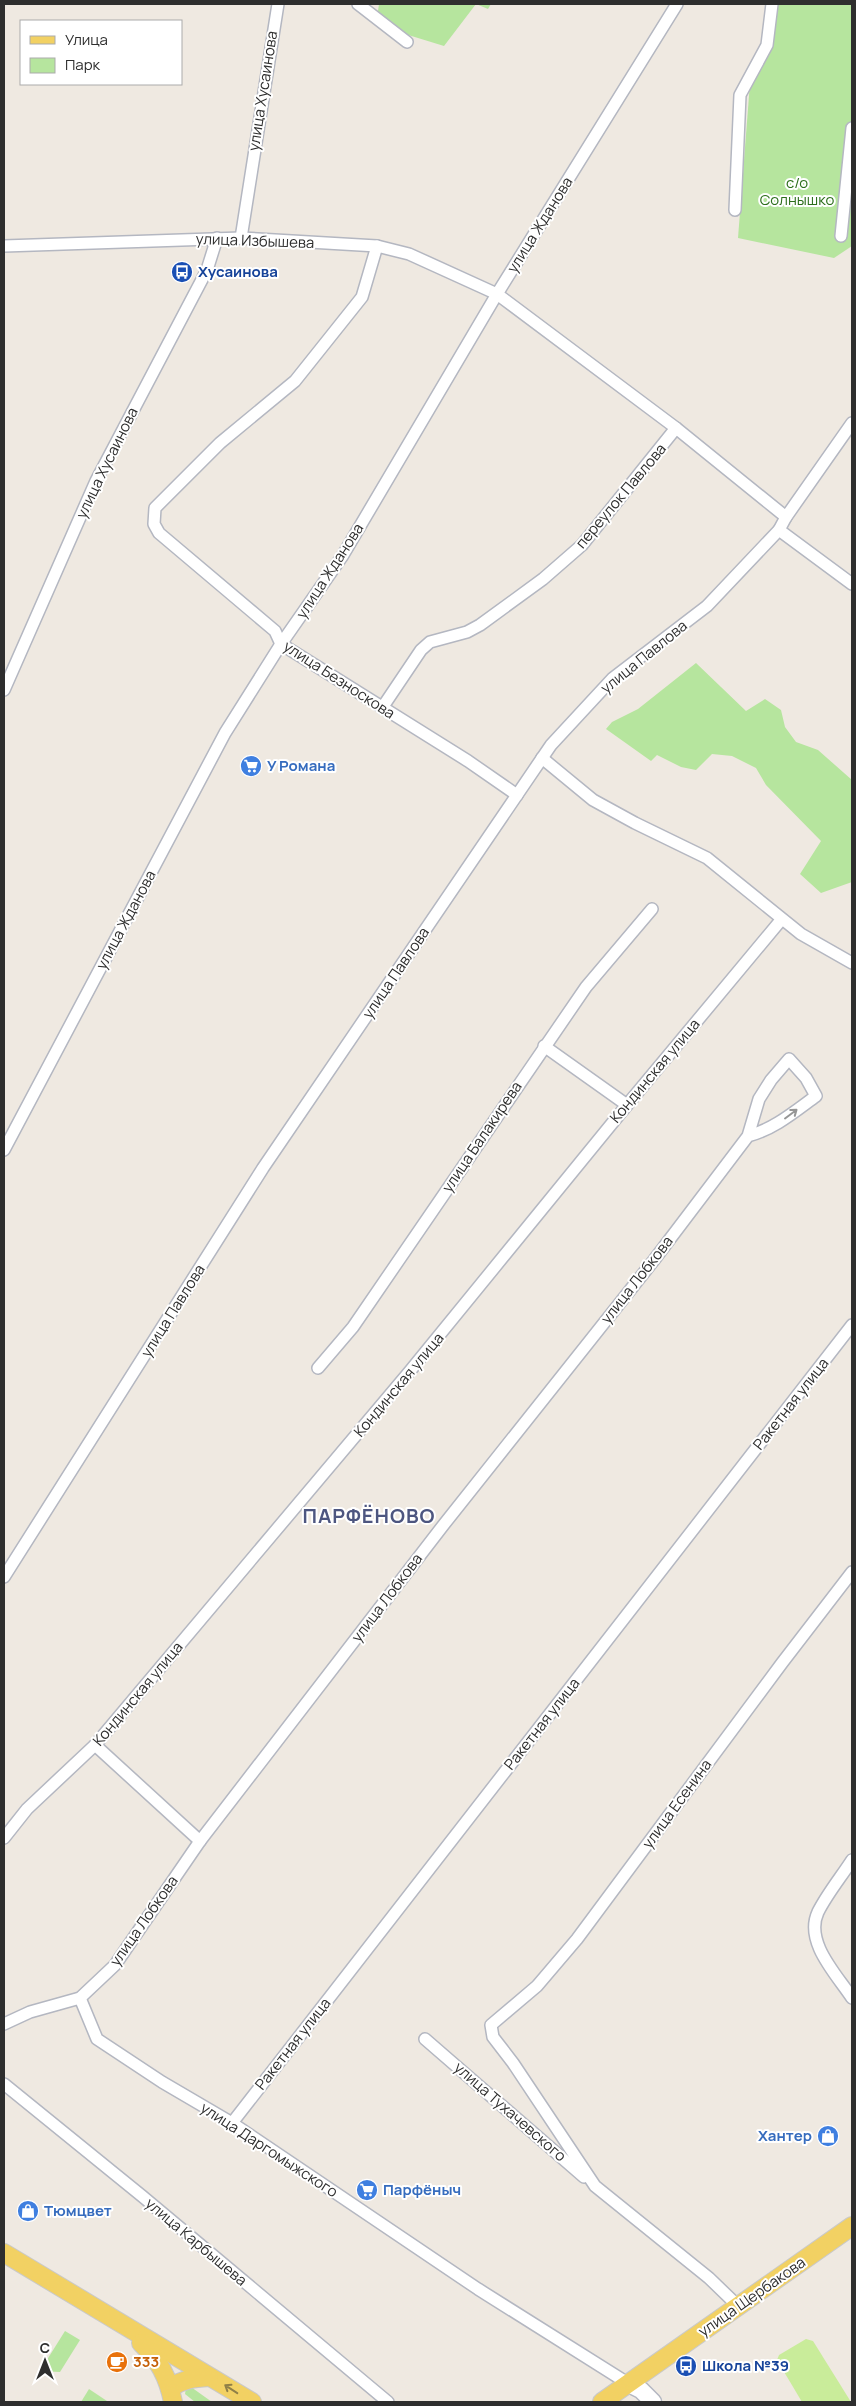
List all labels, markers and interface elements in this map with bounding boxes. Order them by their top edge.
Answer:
legend [20,20,182,85]
text: Улица [65,29,108,50]
street label: улица Хусаинова [243,29,282,152]
text: Парк [65,54,101,75]
park label: с/о Солнышко [760,172,834,210]
street label: улица Жданова [502,173,578,277]
street label: улица Избышева [195,228,315,253]
bus stop icon: Хусаинова [170,260,194,284]
place label: Хусаинова [198,261,278,282]
street label: улица Хусаинова [71,404,143,522]
street label: переулок Павлова [570,439,671,553]
street label: улица Жданова [291,519,368,622]
street label: улица Павлова [596,615,691,698]
street label: улица Безноскова [279,636,399,724]
supermarket icon: У Романа [239,754,263,778]
place label: У Романа [267,755,335,776]
street label: улица Жданова [91,866,161,973]
street label: улица Павлова [357,923,434,1023]
street label: Кондинская улица [605,1014,704,1127]
street label: улица Балакирева [437,1077,527,1196]
one-way arrow [784,1109,798,1119]
street label: улица Лобкова [596,1231,678,1328]
street label: улица Павлова [136,1260,210,1361]
street label: Кондинская улица [349,1328,448,1441]
street label: Ракетная улица [748,1353,833,1454]
district label: ПАРФЁНОВО [302,1502,436,1529]
street label: улица Лобкова [346,1549,427,1646]
street label: Кондинская улица [88,1637,187,1750]
street label: Ракетная улица [499,1673,584,1774]
street label: улица Есенина [637,1755,716,1853]
street label: улица Лобкова [105,1871,183,1970]
street label: Ракетная улица [250,1993,335,2094]
street label: улица Тухачевского [450,2057,571,2166]
street label: улица Даргомыжского [196,2097,342,2202]
shop icon: Хантер [816,2124,840,2148]
place label: Хантер [758,2125,812,2146]
supermarket icon: Парфёныч [355,2178,379,2202]
place label: Парфёныч [383,2179,461,2200]
street label: улица Карбышева [141,2193,252,2290]
shop icon: Тюмцвет [16,2199,40,2223]
place label: Тюмцвет [44,2200,112,2221]
street label: улица Щербакова [694,2252,810,2341]
north arrow [20,2336,70,2386]
text: С [40,2338,50,2357]
cafe icon: 333 [105,2350,129,2374]
place label: 333 [133,2351,159,2372]
bus stop icon: Школа №39 [674,2354,698,2378]
place label: Школа №39 [702,2355,789,2376]
one-way arrow [224,2384,238,2394]

